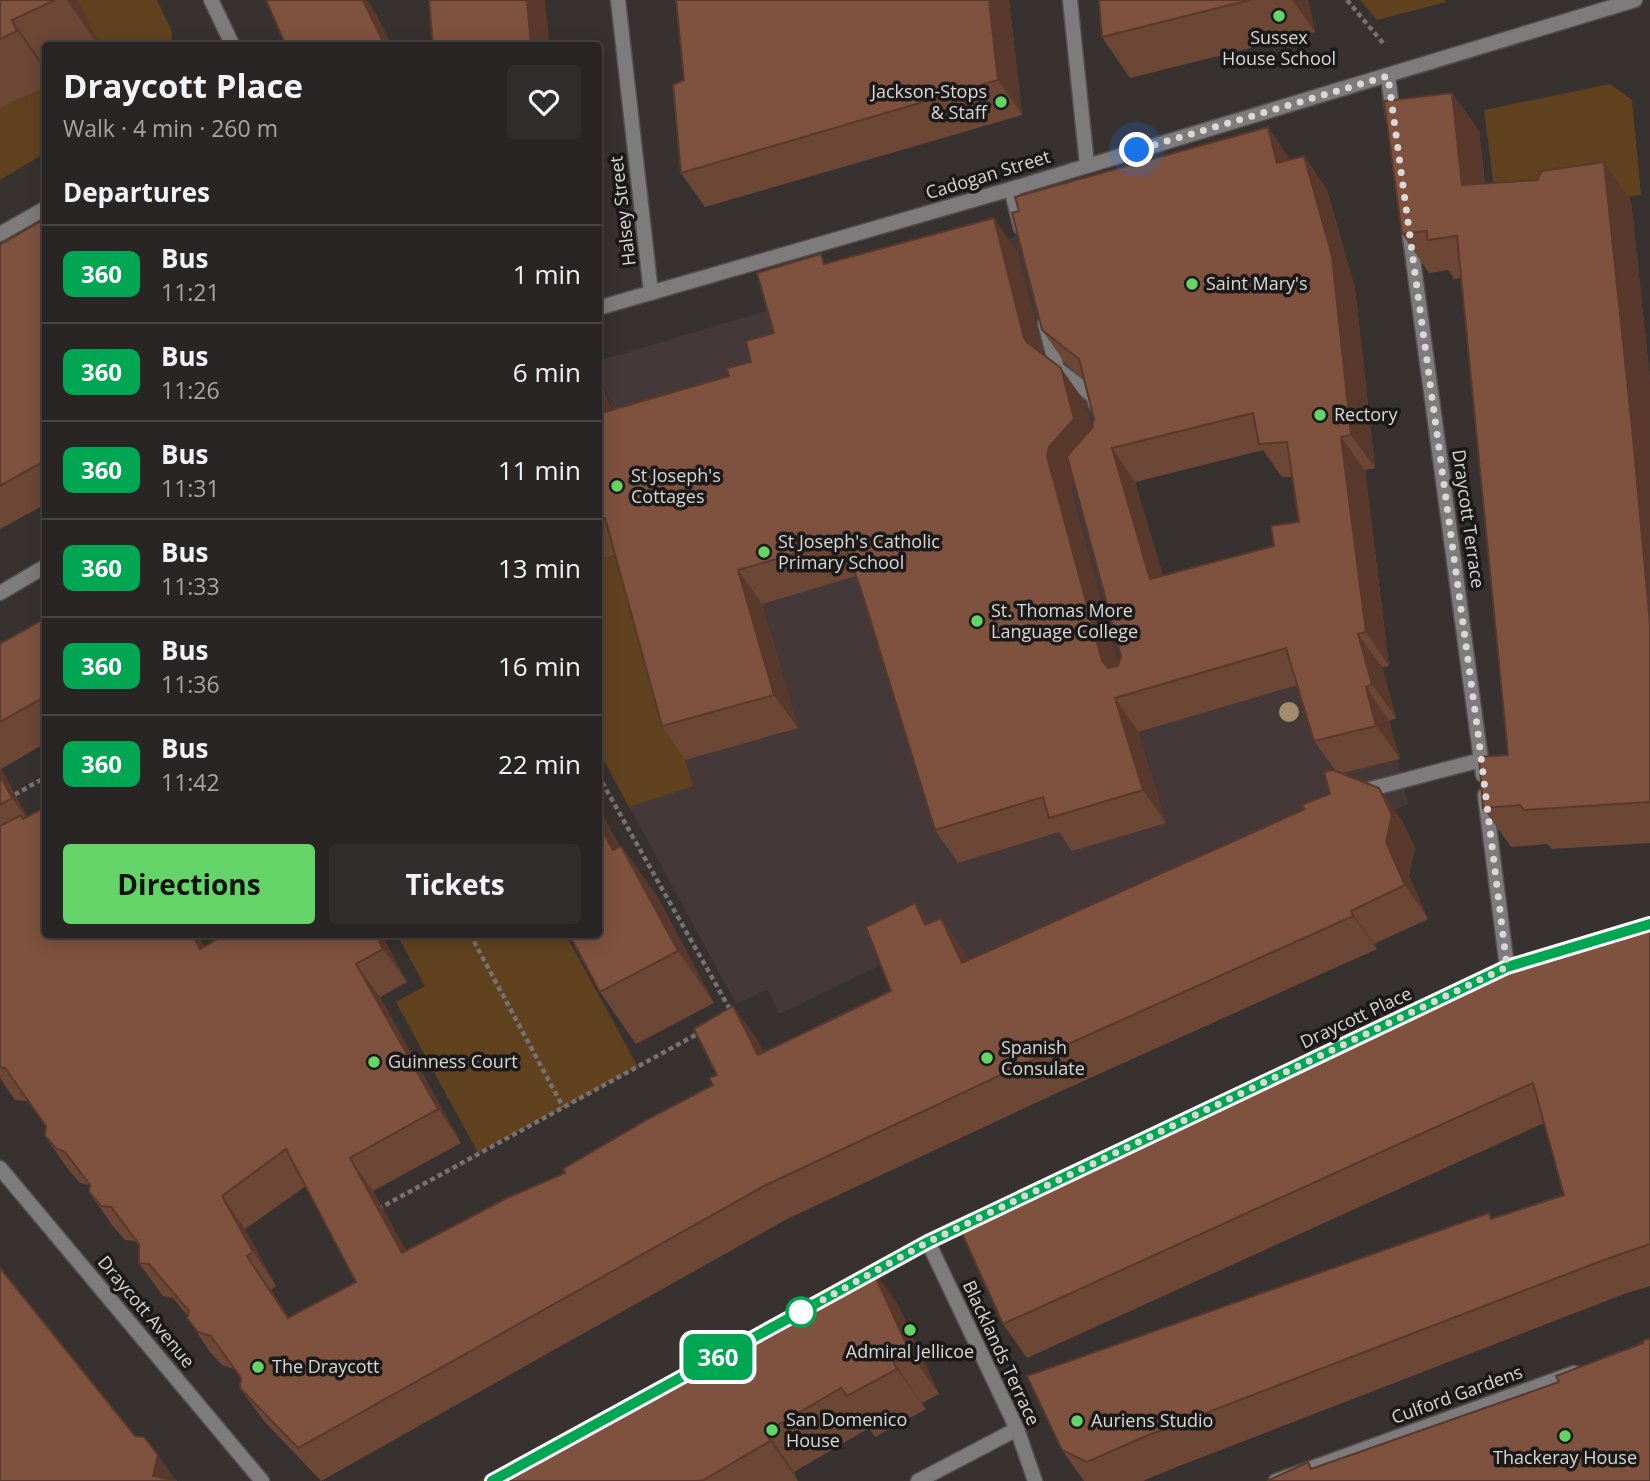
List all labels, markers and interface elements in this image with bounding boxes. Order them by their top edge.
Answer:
marker: Sussex House School [1271,8,1287,24]
place label: Sussex House School [1222,25,1336,70]
text: Draycott Place [63,63,303,108]
button: heart [507,65,581,139]
place label: Jackson-Stops & Staff [869,79,988,124]
marker: Jackson-Stops & Staff [993,94,1009,110]
text: Walk · 4 min · 260 m [63,112,278,144]
your location [1119,132,1154,167]
street label: Cadogan Street [923,144,1053,204]
street label: Halsey Street [603,155,641,267]
text: Departures [63,174,210,210]
text: Bus [161,240,208,276]
text: 1 min [513,256,581,292]
text: 360 [81,257,122,290]
place label: Saint Mary's [1206,271,1308,295]
text: 11:21 [161,276,220,308]
marker: Saint Mary's [1184,276,1200,292]
text: Bus [161,338,208,374]
text: 6 min [513,354,581,390]
text: 360 [81,355,122,388]
text: 11:26 [161,374,220,406]
place label: Rectory [1334,402,1398,426]
marker: Rectory [1312,407,1328,423]
text: Bus [161,436,208,472]
street label: Draycott Terrace [1447,448,1491,590]
text: 11 min [498,452,581,488]
text: 360 [81,453,122,486]
place label: St Joseph's Cottages [631,463,721,508]
text: 11:31 [161,472,220,504]
marker: St Joseph's Cottages [609,478,625,494]
place label: St Joseph's Catholic Primary School [778,529,940,574]
text: Bus [161,534,208,570]
marker: St Joseph's Catholic Primary School [756,544,772,560]
text: 13 min [498,550,581,586]
text: 360 [81,551,122,584]
text: 11:33 [161,570,220,602]
place label: St. Thomas More Language College [991,598,1138,643]
marker: St. Thomas More Language College [969,613,985,629]
text: Bus [161,632,208,668]
text: 16 min [498,648,581,684]
text: 360 [81,649,122,682]
text: 11:36 [161,668,220,700]
text: Bus [161,730,208,766]
text: 22 min [498,746,581,782]
text: 360 [81,747,122,780]
text: 11:42 [161,766,220,798]
button: Directions [63,844,315,924]
button: Tickets [329,844,581,924]
street label: Draycott Place [1296,981,1415,1053]
place label: Spanish Consulate [1001,1035,1085,1080]
place label: Guinness Court [388,1049,518,1073]
marker: Spanish Consulate [979,1050,995,1066]
marker: Guinness Court [366,1054,382,1070]
street label: Draycott Avenue [93,1250,201,1372]
street label: Blacklands Terrace [958,1276,1046,1429]
unlabelled marker [786,1297,816,1327]
marker: Admiral Jellicoe [902,1322,918,1338]
line badge: 360 [678,1334,758,1380]
place label: Admiral Jellicoe [846,1339,974,1363]
text: 360 [697,1340,739,1373]
place label: The Draycott [272,1354,379,1378]
marker: The Draycott [250,1359,266,1375]
street label: Culford Gardens [1388,1359,1526,1429]
place label: San Domenico House [786,1407,907,1452]
place label: Auriens Studio [1091,1408,1213,1432]
marker: Auriens Studio [1069,1413,1085,1429]
marker: San Domenico House [764,1422,780,1438]
marker: Thackeray House [1557,1428,1573,1444]
place label: Thackeray House [1493,1445,1637,1469]

